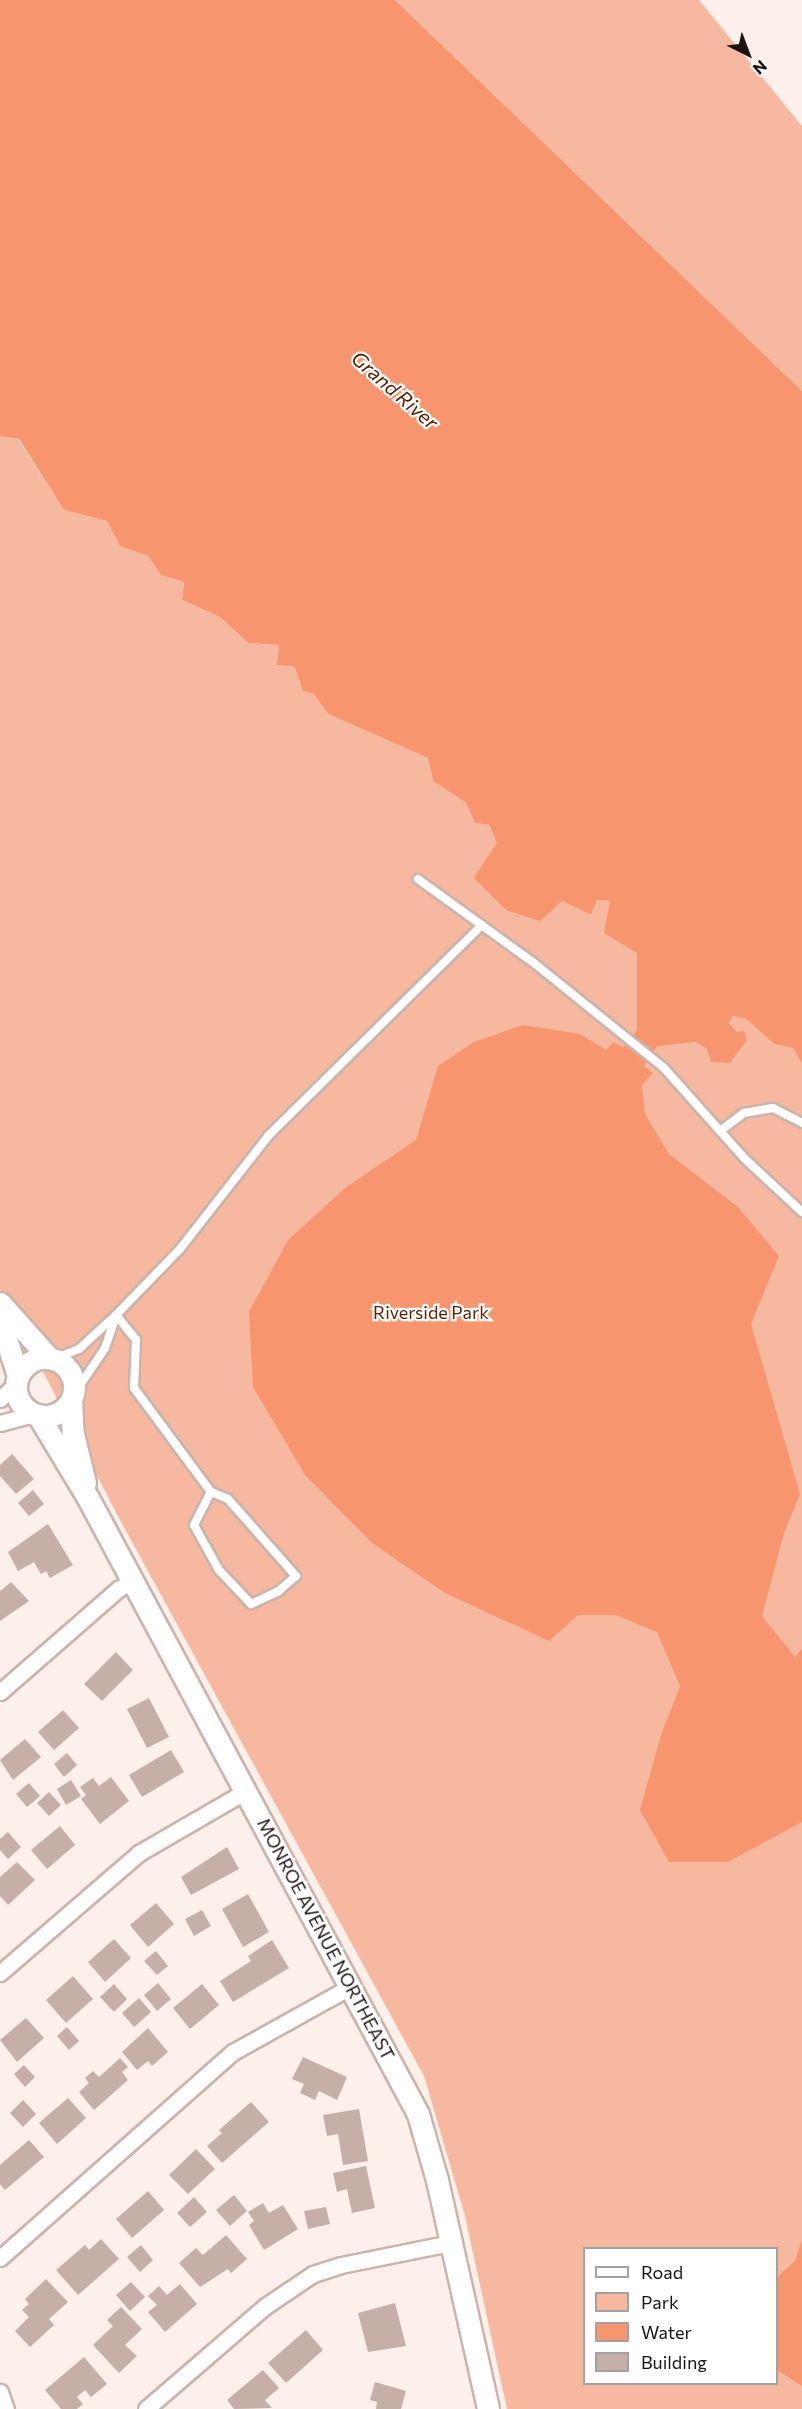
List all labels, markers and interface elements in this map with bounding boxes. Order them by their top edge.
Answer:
north arrow [718,24,778,84]
text: N [750,57,771,79]
water label: Grand River [347,346,443,434]
park label: Riverside Park [373,1301,489,1323]
street label: MONROE AVENUE NORTHEAST [253,1814,399,2064]
legend [583,2247,778,2385]
text: Road [641,2261,683,2283]
text: Park [641,2291,679,2313]
text: Water [641,2321,692,2343]
text: Building [641,2351,707,2373]

